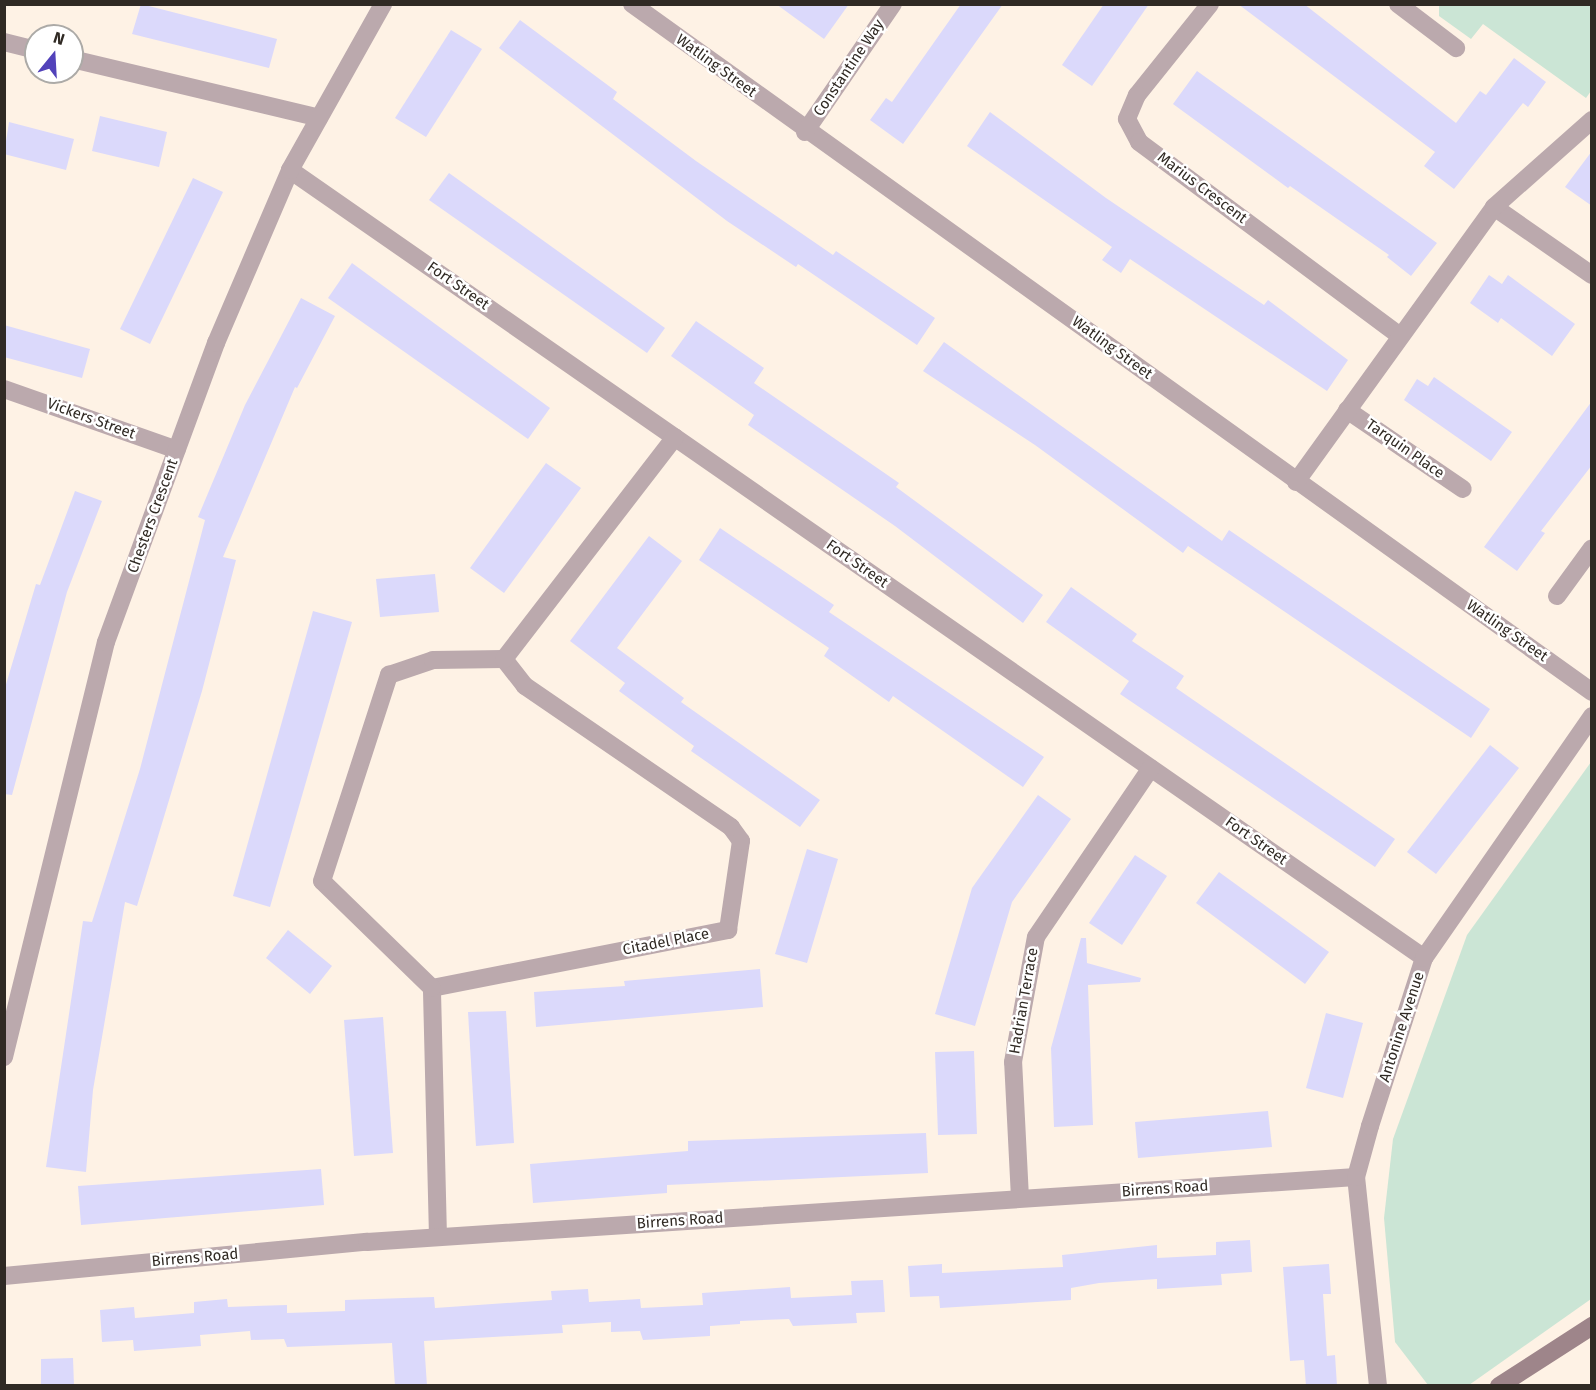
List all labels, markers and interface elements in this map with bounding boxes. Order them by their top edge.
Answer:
street label: Constantine Way [810,16,888,120]
north arrow [24,24,84,84]
text: N [51,28,67,49]
street label: Watling Street [672,31,760,101]
street label: Marius Crescent [1154,148,1250,228]
street label: Fort Street [424,258,492,314]
street label: Watling Street [1068,313,1156,383]
street label: Vickers Street [44,395,138,443]
street label: Tarquin Place [1362,415,1448,483]
street label: Chesters Crescent [124,457,182,575]
street label: Fort Street [823,536,891,592]
street label: Watling Street [1463,596,1551,666]
street label: Fort Street [1222,813,1290,869]
street label: Citadel Place [621,925,711,959]
street label: Hadrian Terrace [1006,946,1042,1056]
street label: Antonine Avenue [1376,969,1428,1085]
street label: Birrens Road [1121,1177,1209,1201]
street label: Birrens Road [636,1209,724,1233]
street label: Birrens Road [151,1245,239,1271]

